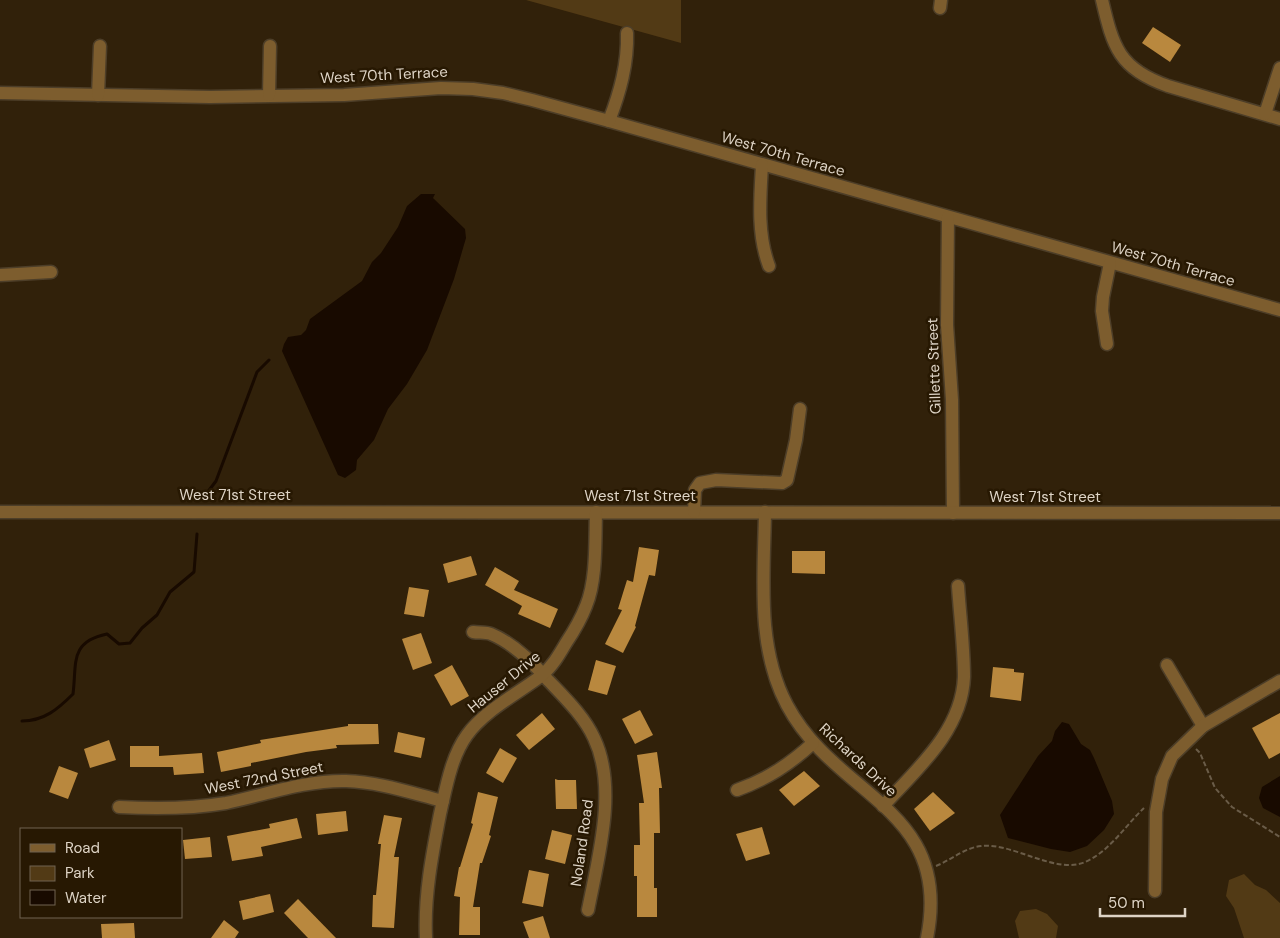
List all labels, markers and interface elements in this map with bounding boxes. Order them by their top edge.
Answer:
street label: West 70th Terrace [320,62,448,88]
street label: West 70th Terrace [719,127,847,181]
street label: West 70th Terrace [1109,237,1237,291]
street label: Gillette Street [922,317,946,415]
street label: West 71st Street [179,485,291,505]
street label: West 71st Street [584,486,696,506]
street label: West 71st Street [989,487,1101,507]
street label: Hauser Drive [463,647,545,717]
street label: Richards Drive [815,719,901,801]
street label: West 72nd Street [203,757,325,799]
street label: Noland Road [566,798,598,888]
legend [20,828,182,918]
text: Road [65,838,100,858]
text: Park [65,863,95,883]
scale bar [1100,886,1185,918]
text: Water [65,888,107,908]
text: 50 m [1108,893,1145,913]

